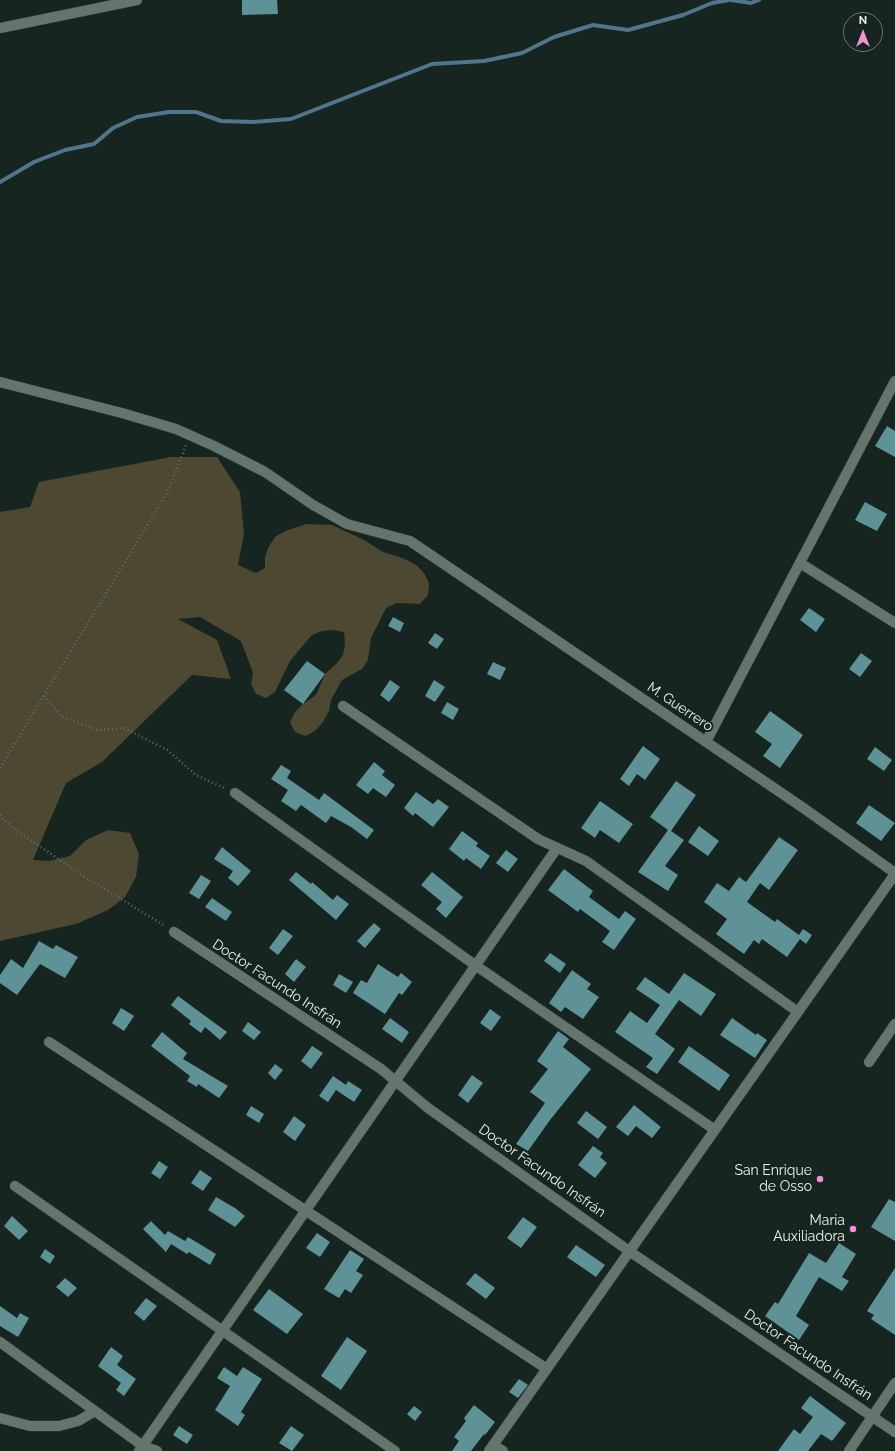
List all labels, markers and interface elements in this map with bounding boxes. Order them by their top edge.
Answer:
north arrow [843,12,883,52]
text: N [859,14,867,27]
street label: M. Guerrero [644,679,716,735]
street label: Doctor Facundo Insfrán [209,936,345,1032]
street label: Doctor Facundo Insfrán [475,1121,609,1221]
place label: San Enrique de Osso [734,1163,812,1196]
marker: San Enrique de Osso [815,1174,825,1184]
place label: Maria Auxiliadora [773,1213,845,1246]
marker: Maria Auxiliadora [848,1224,858,1234]
street label: Doctor Facundo Insfrán [741,1306,875,1404]

